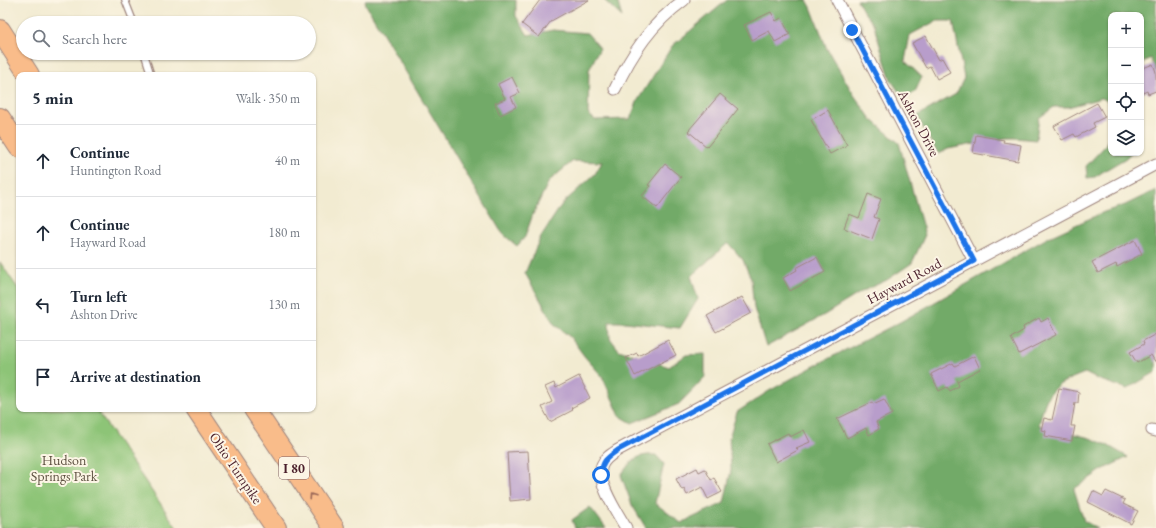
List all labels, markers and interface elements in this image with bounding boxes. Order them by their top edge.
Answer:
map controls [1108,12,1144,156]
button: + [1108,12,1144,48]
search box [16,16,316,60]
route end [843,21,861,39]
icon: search [30,27,52,49]
text: Search here [62,29,127,48]
button: − [1108,48,1144,84]
button: locate [1108,84,1144,120]
street label: Ashton Drive [893,86,944,160]
text: 5 min [32,87,73,109]
text: Walk · 350 m [236,90,300,107]
button: layers [1108,120,1144,156]
text: Continue [70,143,130,162]
icon: ahead [32,150,54,172]
text: 40 m [275,152,300,169]
text: Huntington Road [70,162,161,179]
text: Continue [70,215,130,234]
icon: ahead [32,222,54,244]
text: 180 m [269,224,300,241]
text: Hayward Road [70,234,146,251]
street label: Hayward Road [864,253,945,308]
text: Turn left [70,287,127,306]
icon: left [32,294,54,316]
text: 130 m [269,296,300,313]
text: Ashton Drive [70,306,138,323]
icon: arrive [32,366,54,388]
text: Arrive at destination [70,367,201,386]
street label: Ohio Turnpike [205,429,267,508]
park label: Hudson Springs Park [31,451,98,485]
road number: I 80 [279,457,309,479]
route start [592,466,610,484]
one-way arrow [310,493,317,500]

